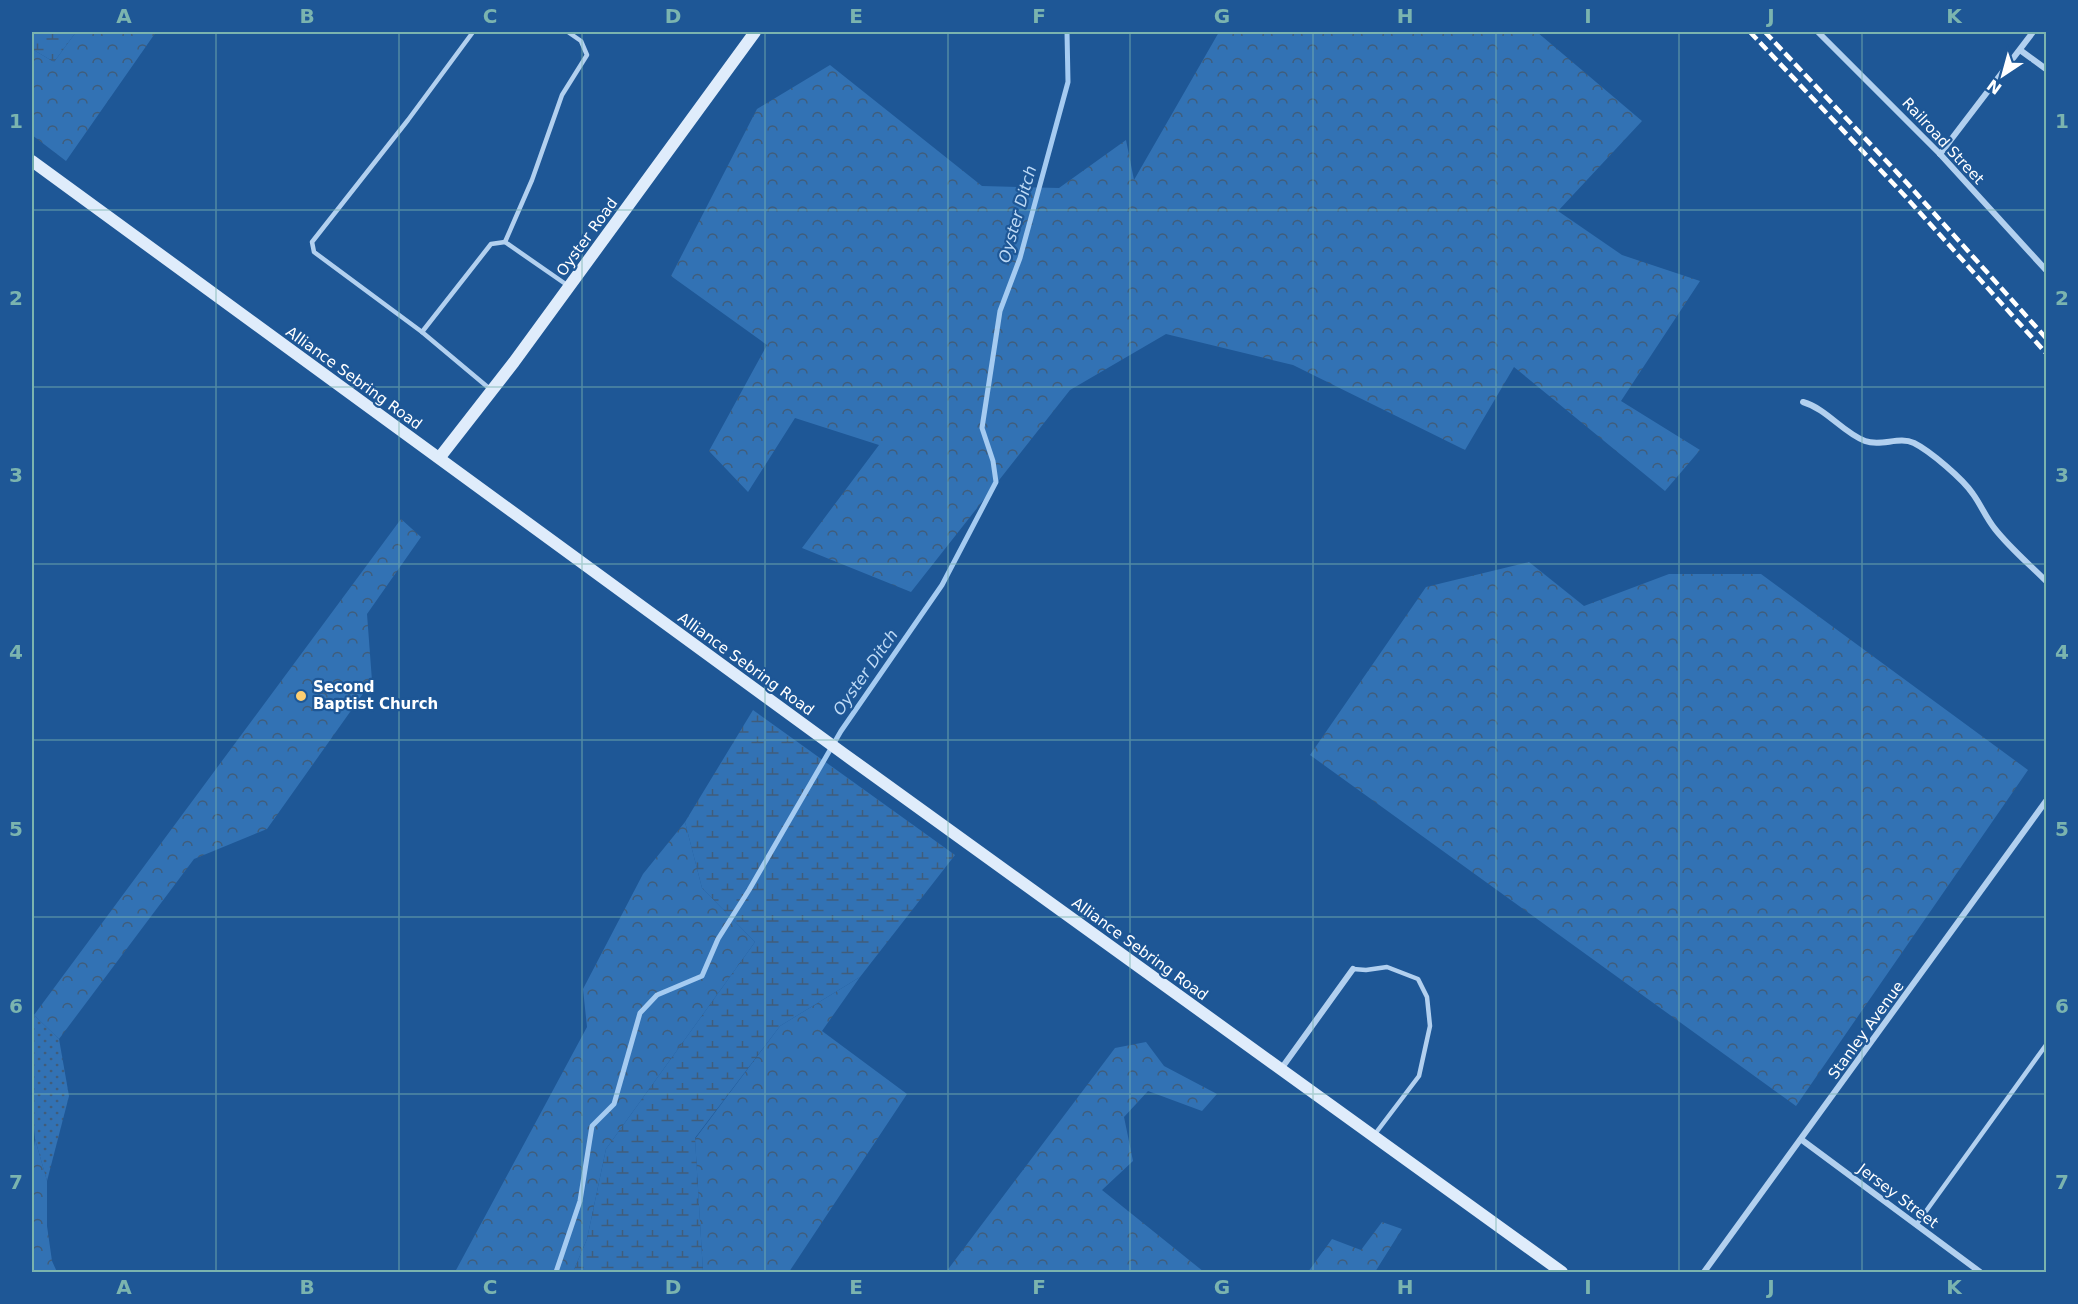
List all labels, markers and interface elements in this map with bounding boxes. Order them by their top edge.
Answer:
text: A [116,4,132,28]
text: B [299,4,315,28]
text: C [483,4,497,28]
text: D [665,4,681,28]
text: E [849,4,863,28]
text: F [1032,4,1046,28]
text: G [1214,4,1230,28]
text: H [1397,4,1413,28]
text: I [1584,4,1592,28]
text: J [1765,4,1775,28]
text: K [1946,4,1963,28]
north arrow [1973,45,2033,105]
text: N [1983,75,2005,98]
street label: Railroad Street [1898,94,1988,188]
text: 1 [9,109,23,133]
text: 1 [2055,109,2069,133]
water label: Oyster Ditch [995,163,1040,265]
street label: Oyster Road [553,194,621,280]
text: 2 [9,286,23,310]
text: 2 [2055,286,2069,310]
street label: Alliance Sebring Road [282,323,426,433]
text: 3 [9,463,23,487]
text: 3 [2055,463,2069,487]
street label: Alliance Sebring Road [674,609,818,719]
water label: Oyster Ditch [829,626,902,719]
text: 4 [9,640,23,664]
text: 4 [2055,640,2069,664]
place label: Second Baptist Church [313,678,438,713]
marker: Second Baptist Church [294,689,308,703]
text: 5 [9,817,23,841]
text: 5 [2055,817,2069,841]
street label: Alliance Sebring Road [1068,894,1212,1004]
street label: Stanley Avenue [1824,977,1908,1083]
text: 6 [9,994,23,1018]
text: 6 [2055,994,2069,1018]
street label: Jersey Street [1853,1159,1942,1232]
text: 7 [9,1170,23,1194]
text: 7 [2055,1170,2069,1194]
text: A [116,1275,132,1299]
text: B [299,1275,315,1299]
text: C [483,1275,497,1299]
text: D [665,1275,681,1299]
text: E [849,1275,863,1299]
text: F [1032,1275,1046,1299]
text: G [1214,1275,1230,1299]
text: H [1397,1275,1413,1299]
text: I [1584,1275,1592,1299]
text: J [1765,1275,1775,1299]
text: K [1946,1275,1963,1299]

